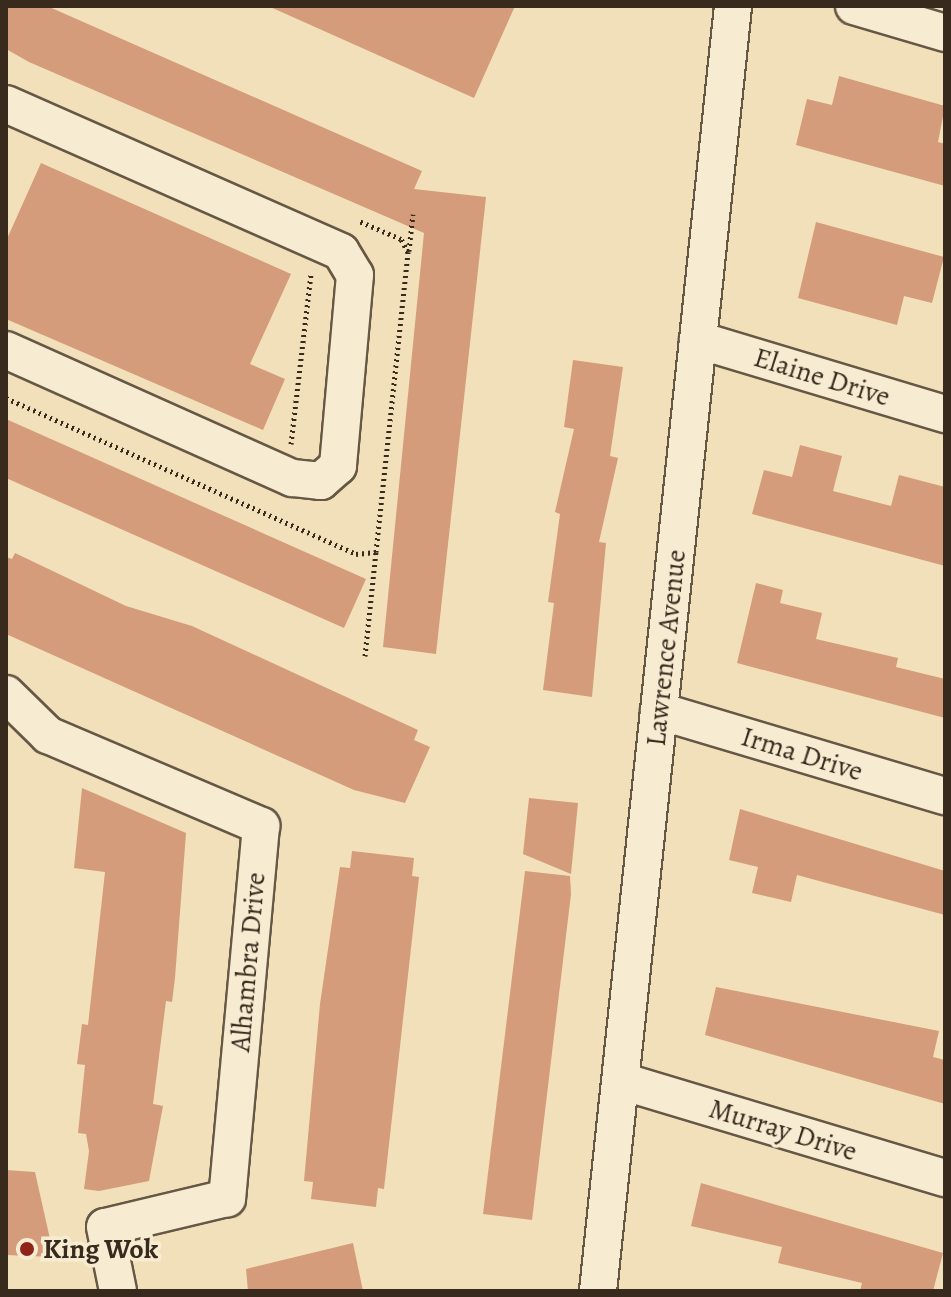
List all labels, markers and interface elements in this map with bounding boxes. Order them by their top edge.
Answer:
street label: Elaine Drive [750,340,894,414]
street label: Lawrence Avenue [639,548,693,748]
street label: Irma Drive [737,720,867,788]
street label: Alhambra Drive [223,871,273,1053]
street label: Murray Drive [705,1092,861,1168]
place label: King Wok [43,1232,158,1266]
marker: King Wok [18,1240,36,1258]

